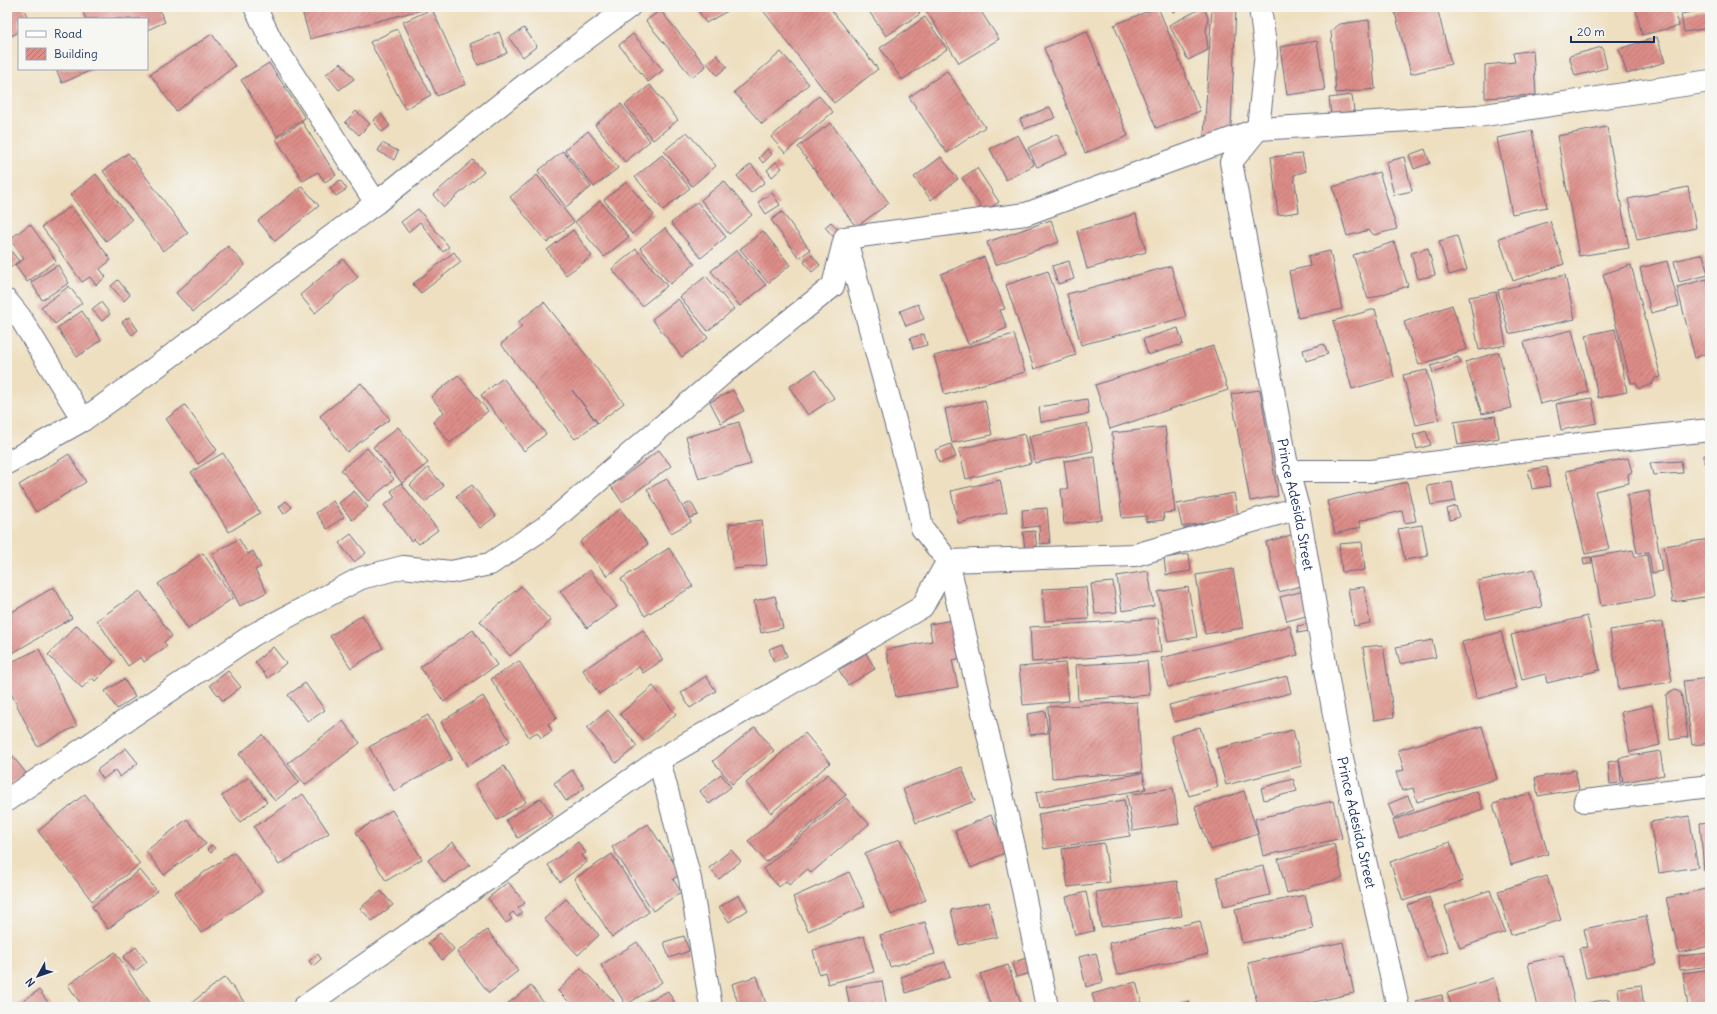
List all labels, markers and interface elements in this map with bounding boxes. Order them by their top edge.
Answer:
legend [18,18,148,70]
scale bar [1571,18,1654,44]
text: 20 m [1577,24,1605,39]
text: Road [54,26,82,41]
text: Building [54,46,98,61]
street label: Prince Adesida Street [1273,437,1318,572]
street label: Prince Adesida Street [1333,755,1380,890]
north arrow [18,956,58,996]
text: N [23,975,38,990]

